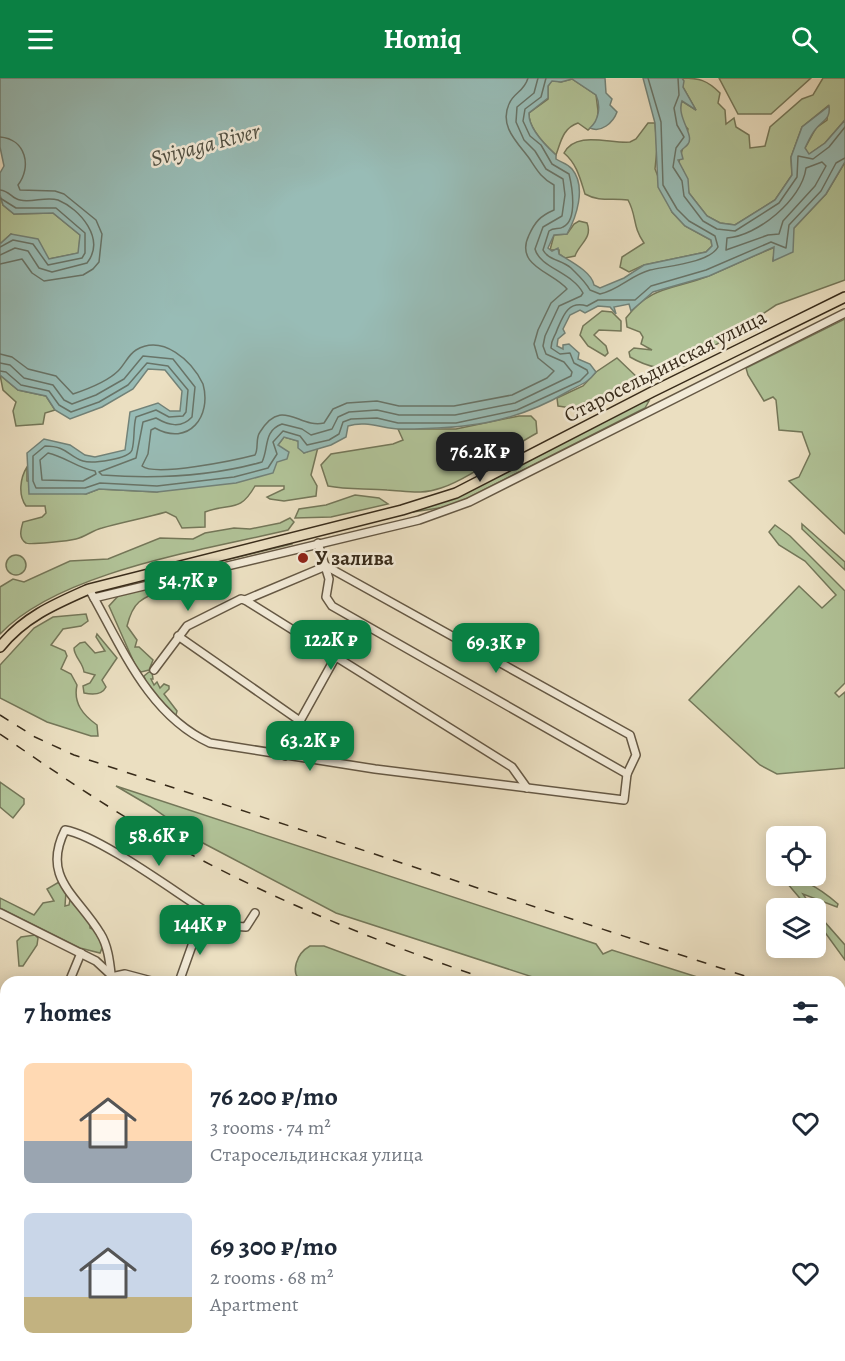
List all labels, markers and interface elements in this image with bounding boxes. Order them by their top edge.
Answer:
text: Homiq [383,21,462,57]
icon: menu [24,23,57,56]
icon: search [788,23,821,56]
water label: Sviyaga River [147,116,264,174]
street label: Старосельдинская улица [559,303,771,429]
pin: 76.2K ₽ [425,432,535,483]
text: 76.2K ₽ [450,438,510,465]
place label: У залива [315,544,394,572]
marker: У залива [296,551,310,565]
pin: 54.7K ₽ [133,561,243,612]
text: 54.7K ₽ [159,567,217,594]
pin: 122K ₽ [282,620,380,671]
pin: 69.3K ₽ [441,623,551,674]
text: 122K ₽ [304,626,358,653]
text: 69.3K ₽ [466,629,526,656]
pin: 63.2K ₽ [255,721,365,772]
text: 63.2K ₽ [280,727,340,754]
pin: 58.6K ₽ [104,816,214,867]
text: 58.6K ₽ [129,822,189,849]
map controls [766,826,826,958]
button: locate [766,826,826,886]
button: layers [766,898,826,958]
pin: 144K ₽ [151,905,249,956]
text: 144K ₽ [174,911,226,938]
text: 7 homes [24,995,112,1030]
icon: filters [789,996,822,1029]
text: 76 200 ₽/mo [210,1079,338,1114]
icon: home [72,1087,144,1159]
icon: heart [789,1107,822,1140]
text: 3 rooms · 74 m² [210,1114,331,1141]
text: Старосельдинская улица [210,1141,423,1168]
text: 69 300 ₽/mo [210,1229,338,1264]
icon: home [72,1237,144,1309]
icon: heart [789,1257,822,1290]
text: 2 rooms · 68 m² [210,1264,334,1291]
text: Apartment [210,1291,299,1318]

